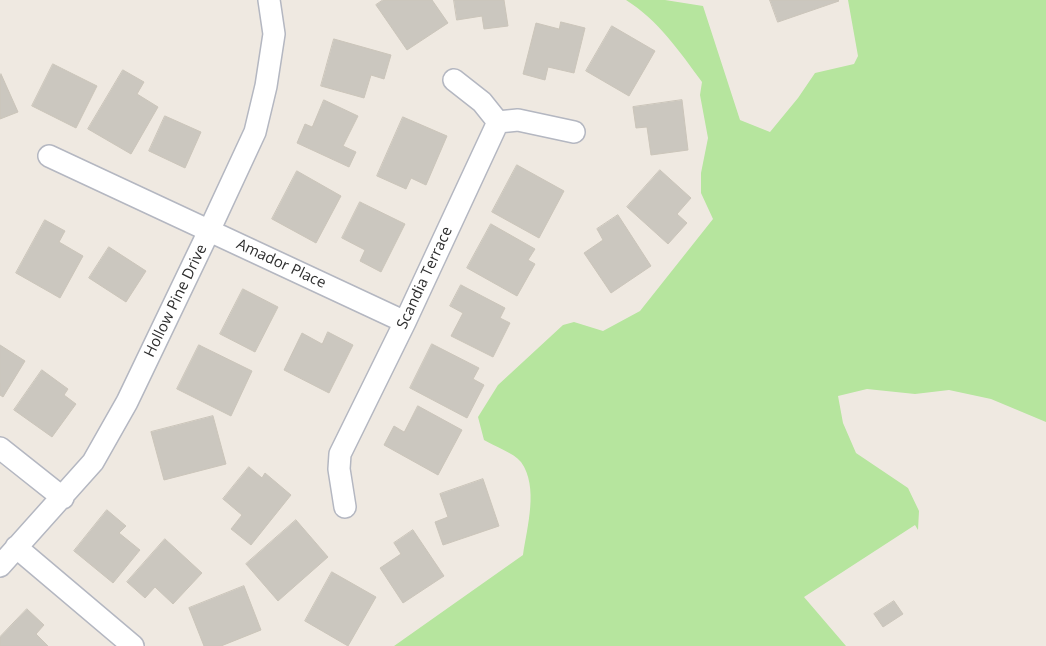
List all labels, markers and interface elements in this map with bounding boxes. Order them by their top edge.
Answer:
street label: Scandia Terrace [393,224,457,332]
street label: Amador Place [233,235,329,293]
street label: Hollow Pine Drive [141,242,211,360]

